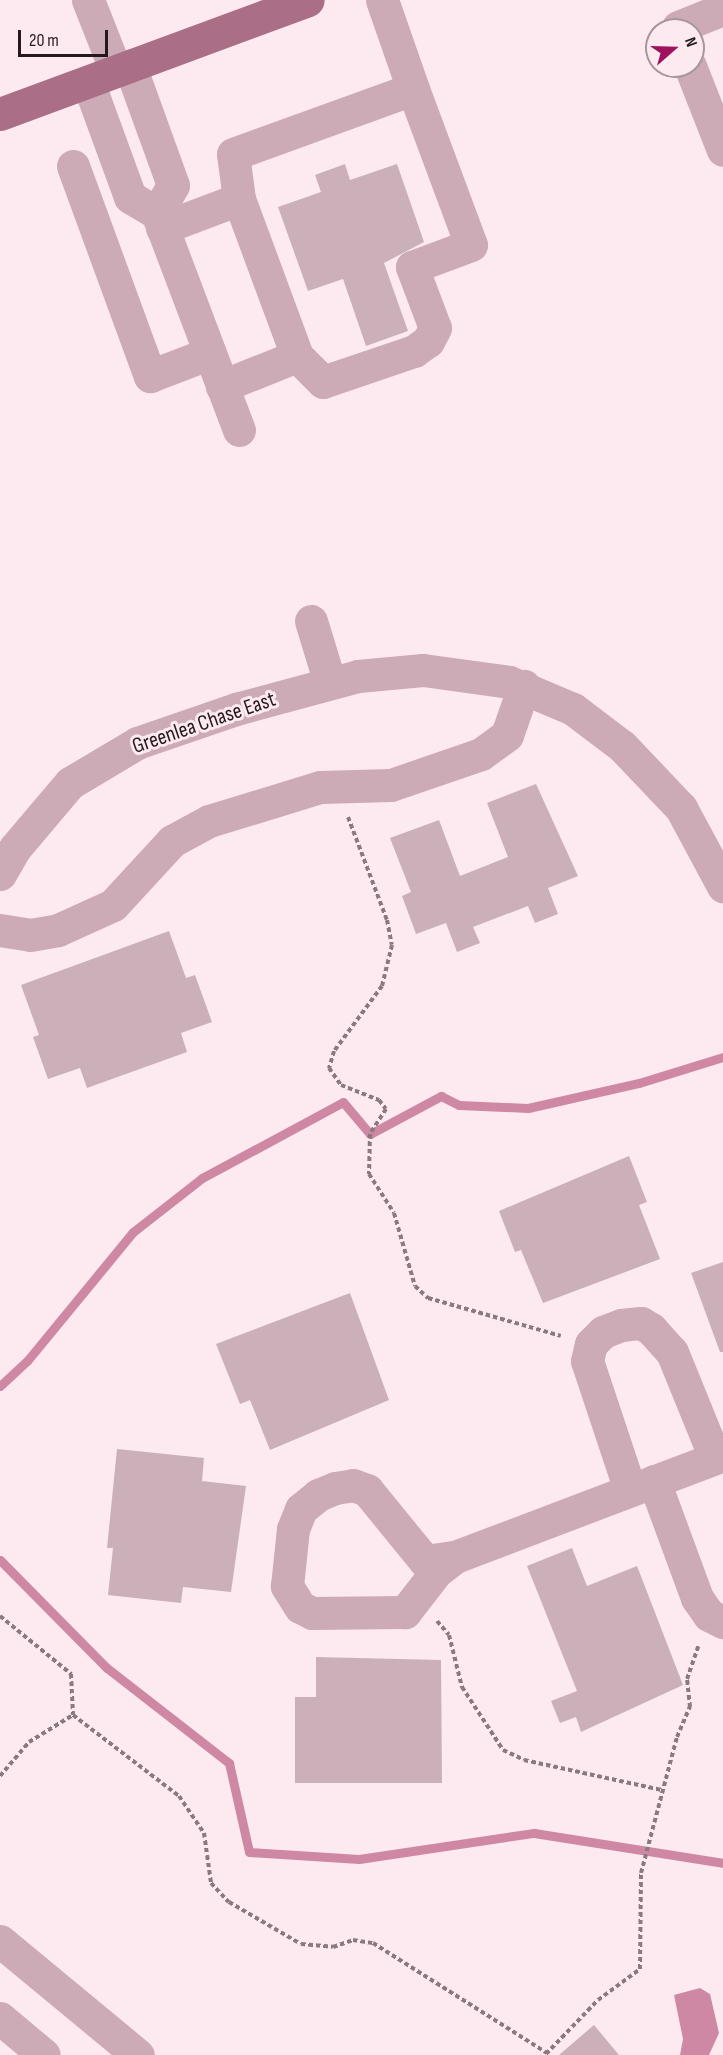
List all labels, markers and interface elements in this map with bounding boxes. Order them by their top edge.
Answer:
scale bar [21,18,111,56]
north arrow [645,18,705,78]
text: 20 m [29,30,59,51]
text: N [680,35,701,50]
street label: Greenlea Chase East [129,686,279,760]

